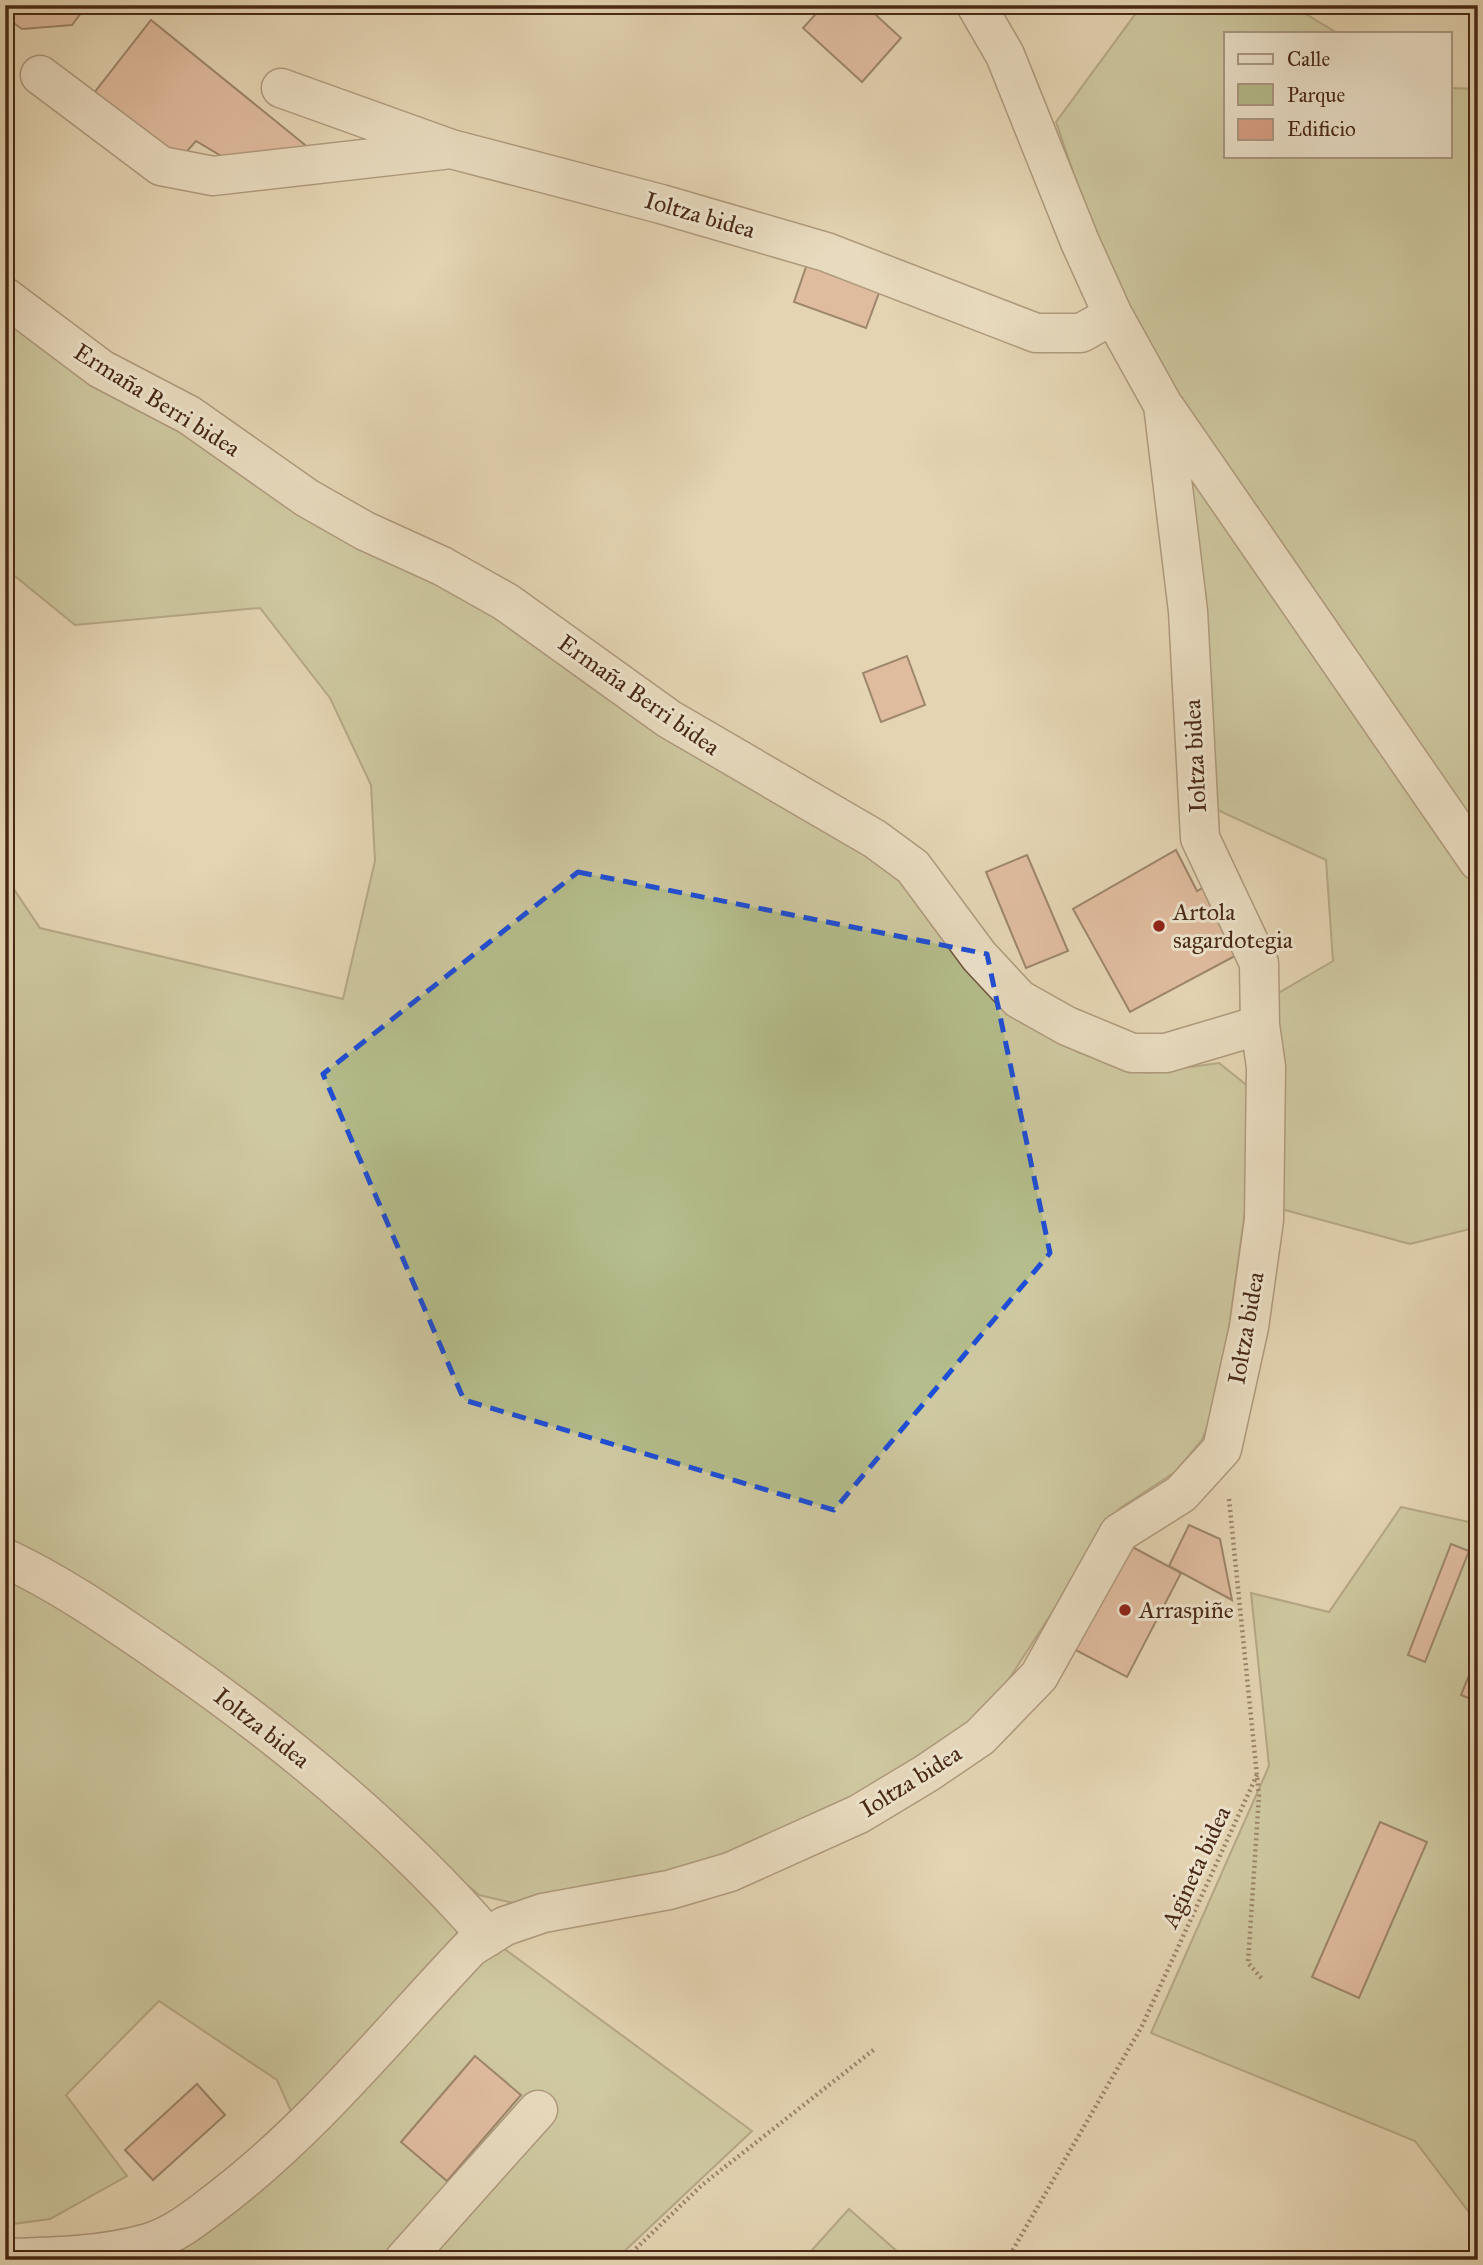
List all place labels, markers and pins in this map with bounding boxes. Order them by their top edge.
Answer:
place label: Artola sagardotegia [1172,897,1294,955]
marker: Artola sagardotegia [1151,918,1167,934]
place label: Arraspiñe [1138,1595,1234,1625]
marker: Arraspiñe [1117,1602,1133,1618]

